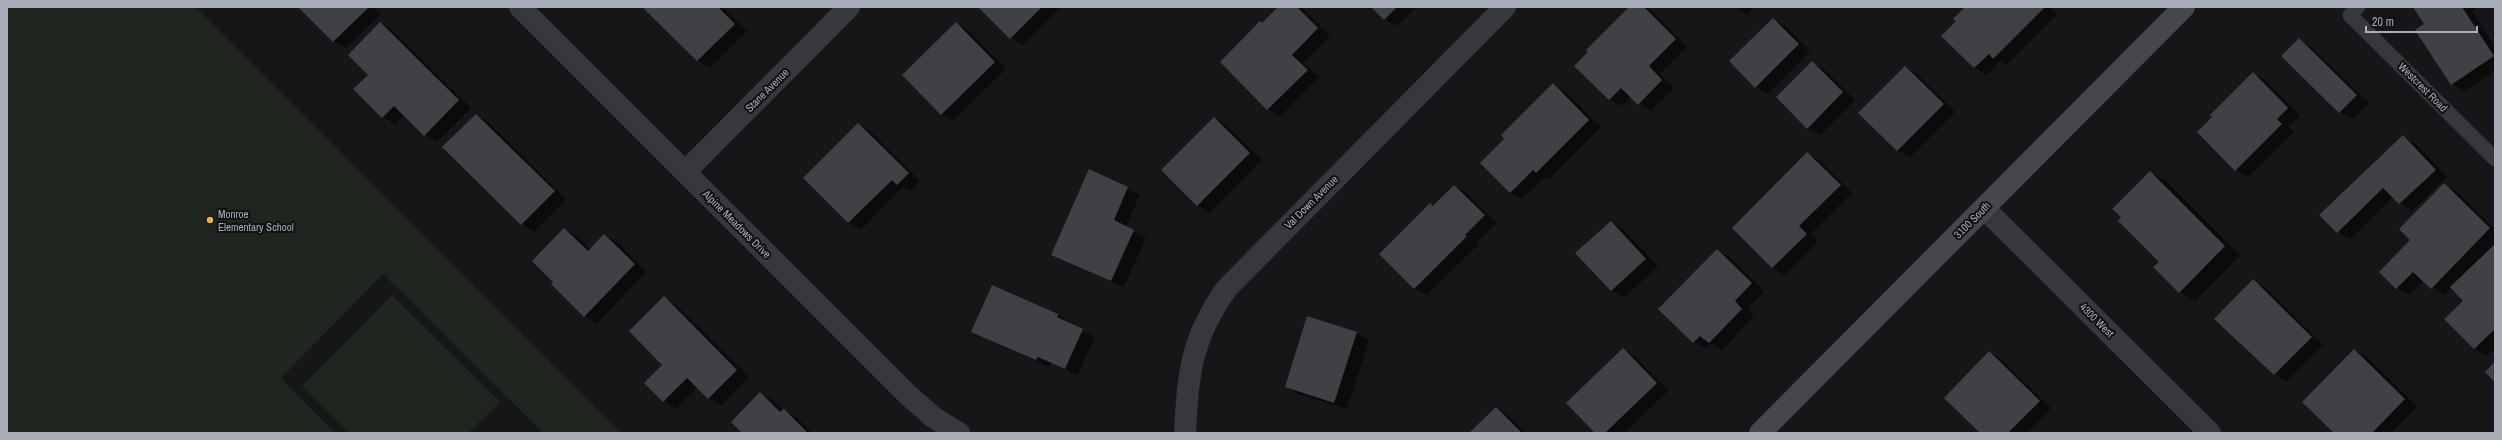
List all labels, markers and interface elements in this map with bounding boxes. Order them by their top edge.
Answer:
scale bar [2366,8,2477,34]
text: 20 m [2372,14,2394,30]
street label: Westcrest Road [2395,59,2451,115]
street label: Stane Avenue [742,65,792,115]
street label: Val Down Avenue [1281,172,1341,232]
street label: Alpine Meadows Drive [699,186,774,261]
street label: 3100 South [1951,199,1993,241]
place label: Monroe Elementary School [218,207,294,234]
marker: Monroe Elementary School [205,215,215,225]
street label: 4300 West [2077,300,2117,340]

